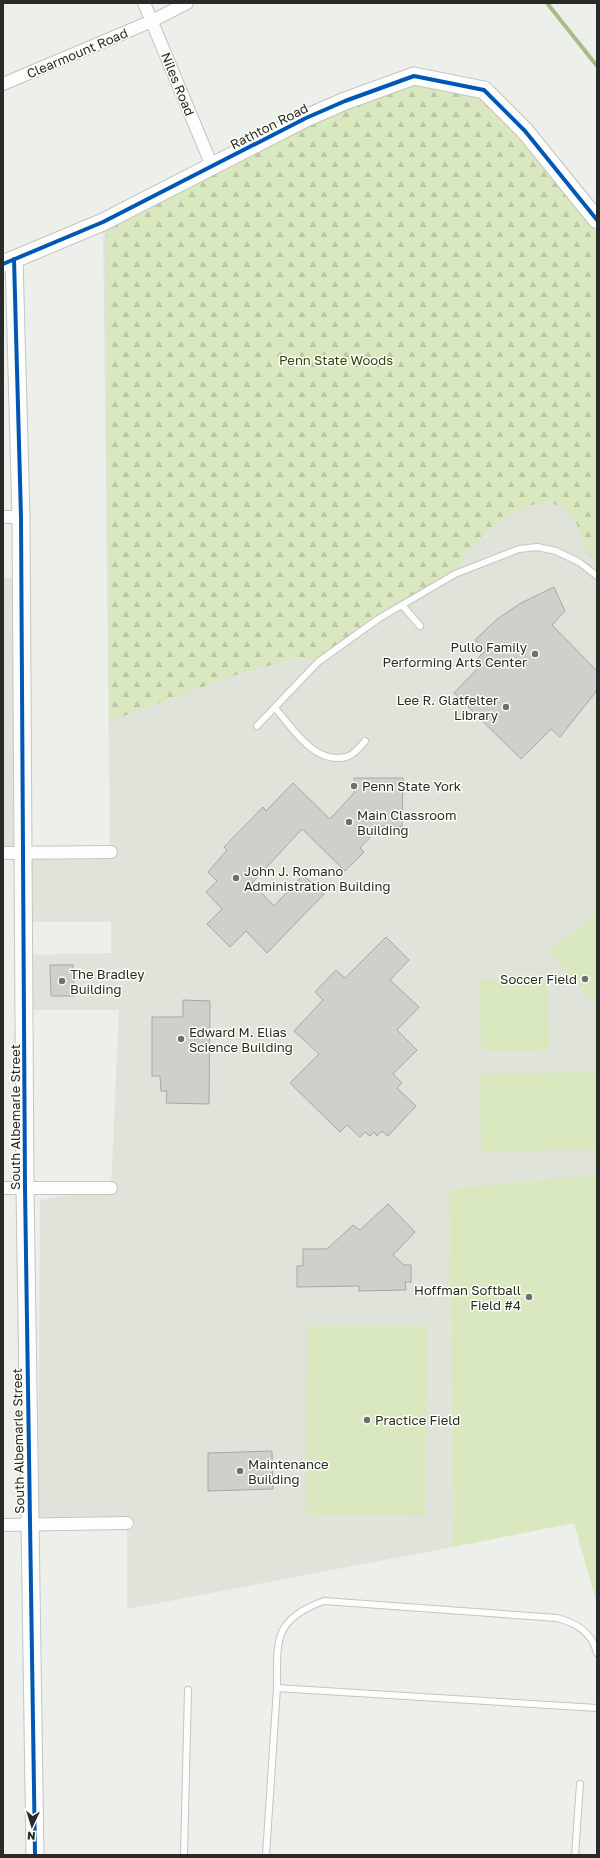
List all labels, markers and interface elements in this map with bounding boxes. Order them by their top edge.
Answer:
street label: Clearmount Road [24,25,130,81]
street label: Niles Road [158,50,198,118]
street label: Rathton Road [227,100,311,152]
park label: Penn State Woods [279,352,393,368]
place label: Pullo Family Performing Arts Center [383,639,528,670]
marker: Pullo Family Performing Arts Center [530,649,540,659]
place label: Lee R. Glatfelter Library [397,692,499,723]
marker: Lee R. Glatfelter Library [501,702,511,712]
place label: Penn State York [362,778,462,794]
marker: Penn State York [349,781,359,791]
place label: Main Classroom Building [357,807,456,838]
marker: Main Classroom Building [344,817,354,827]
place label: John J. Romano Administration Building [244,863,391,894]
marker: John J. Romano Administration Building [231,873,241,883]
place label: The Bradley Building [70,966,145,997]
place label: Soccer Field [500,971,577,987]
marker: Soccer Field [580,974,590,984]
marker: The Bradley Building [57,976,67,986]
place label: Edward M. Elias Science Building [189,1024,293,1055]
marker: Edward M. Elias Science Building [176,1034,186,1044]
street label: South Albemarle Street [7,1044,23,1190]
place label: Hoffman Softball Field #4 [414,1282,521,1313]
marker: Hoffman Softball Field #4 [524,1292,534,1302]
street label: South Albemarle Street [9,1368,27,1514]
place label: Practice Field [375,1412,460,1428]
marker: Practice Field [362,1415,372,1425]
place label: Maintenance Building [248,1456,329,1487]
marker: Maintenance Building [235,1466,245,1476]
north arrow [12,1806,52,1846]
text: N [27,1830,36,1843]

